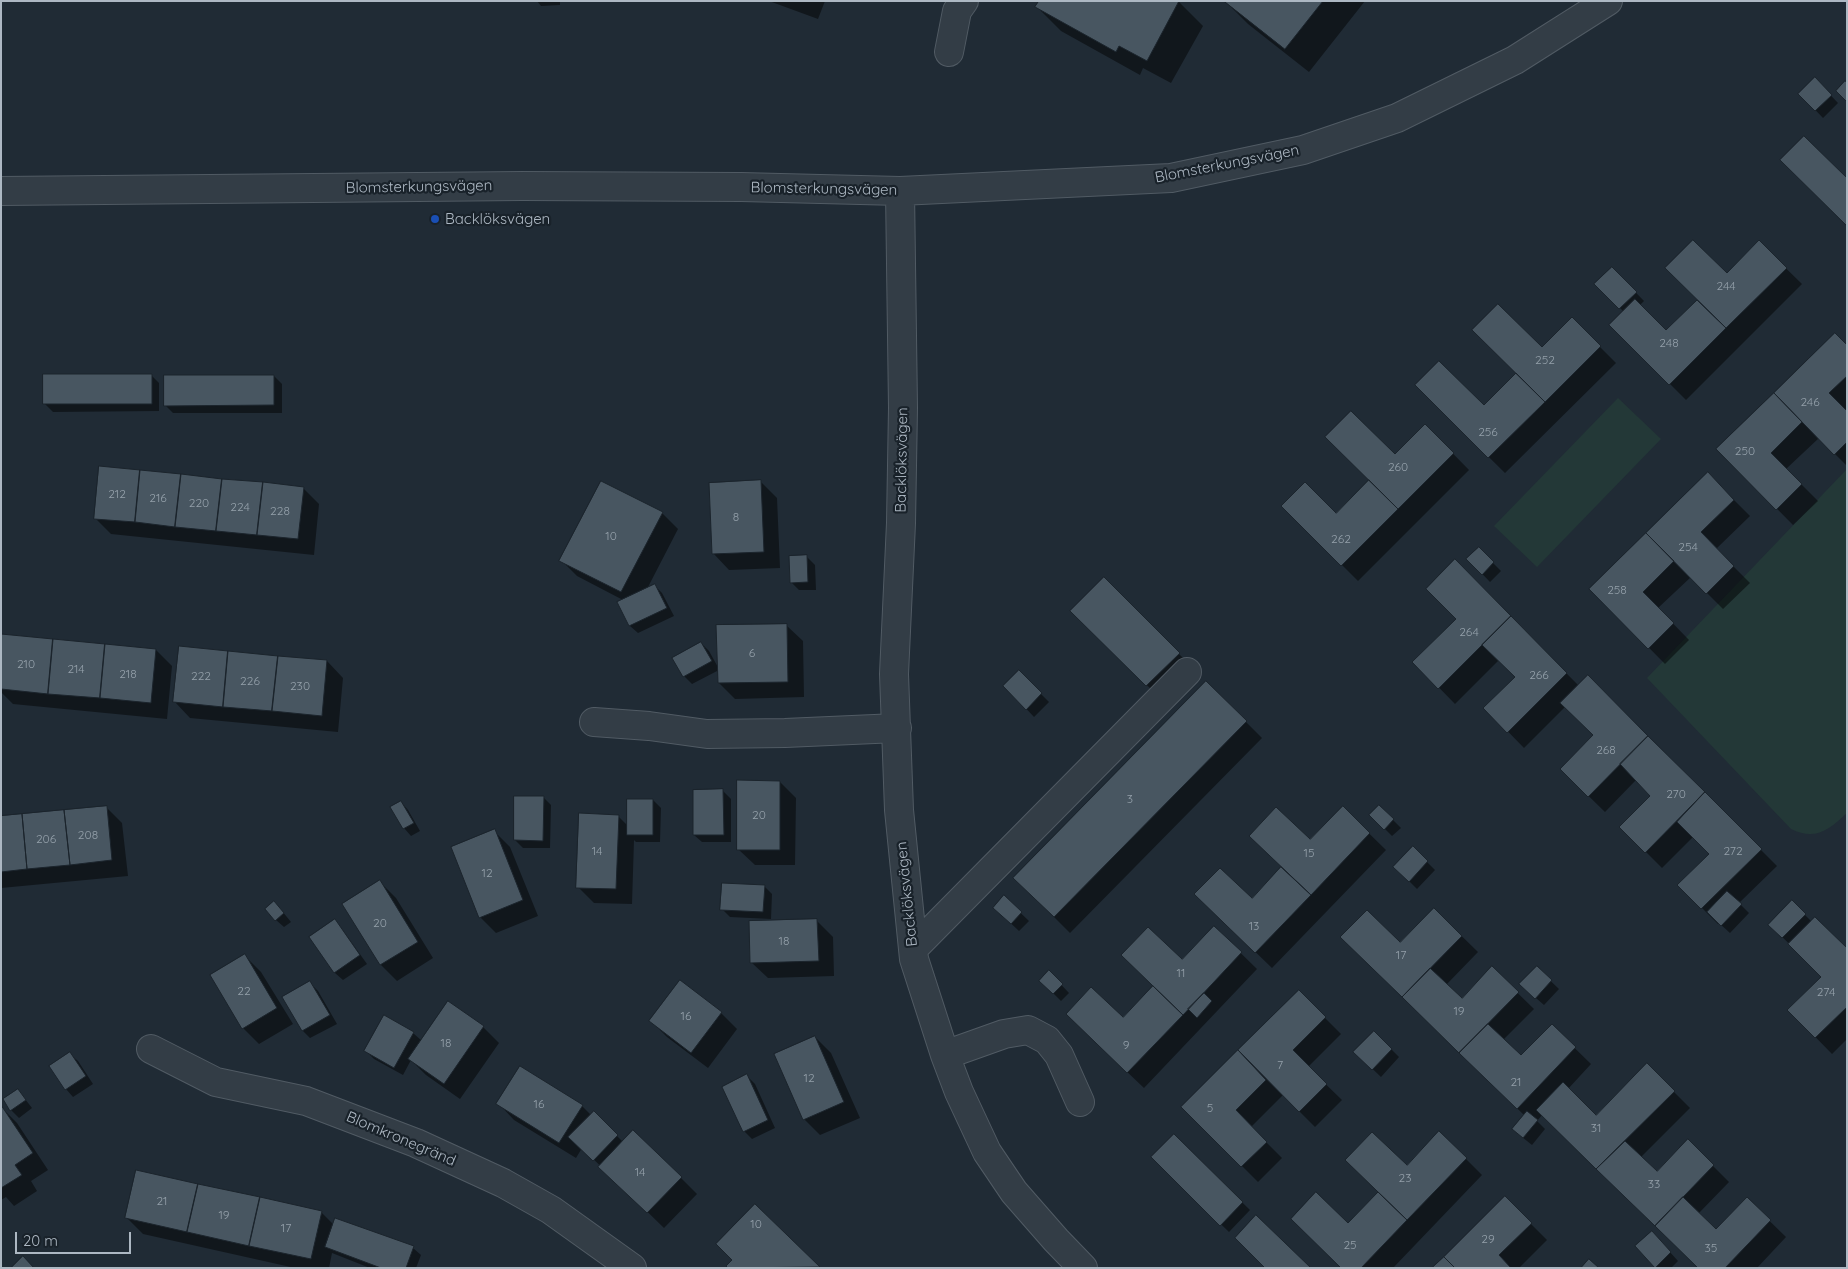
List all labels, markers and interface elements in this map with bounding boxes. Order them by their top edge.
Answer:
street label: Blomsterkungsvägen [1153,141,1301,187]
street label: Blomsterkungsvägen [346,177,492,197]
street label: Blomsterkungsvägen [751,179,897,199]
place label: Backlöksvägen [445,210,550,228]
marker: Backlöksvägen [429,213,441,225]
house number: 244 [1716,279,1736,293]
house number: 248 [1659,336,1679,350]
house number: 252 [1535,353,1555,367]
house number: 246 [1800,395,1820,409]
street label: Backlöksvägen [892,407,912,513]
house number: 256 [1478,425,1498,439]
house number: 250 [1735,444,1755,458]
house number: 260 [1388,460,1408,474]
house number: 212 [108,487,126,501]
house number: 216 [149,491,167,505]
house number: 220 [189,496,209,510]
house number: 224 [230,500,250,514]
house number: 228 [270,504,290,518]
house number: 8 [733,510,739,524]
house number: 10 [605,529,617,543]
house number: 262 [1331,532,1351,546]
house number: 254 [1678,540,1698,554]
house number: 258 [1607,583,1627,597]
house number: 264 [1459,625,1479,639]
house number: 6 [749,646,755,660]
house number: 210 [17,657,35,671]
house number: 214 [67,662,85,676]
house number: 218 [119,667,137,681]
house number: 266 [1529,668,1549,682]
house number: 222 [191,669,211,683]
house number: 226 [240,674,260,688]
house number: 230 [290,679,310,693]
house number: 268 [1596,743,1616,757]
house number: 270 [1666,787,1686,801]
house number: 3 [1127,792,1133,806]
house number: 20 [752,808,766,822]
house number: 208 [78,828,98,842]
house number: 206 [36,832,56,846]
street label: Backlöksvägen [893,841,921,947]
house number: 14 [592,844,602,858]
house number: 272 [1723,844,1743,858]
house number: 15 [1304,846,1314,860]
house number: 12 [481,866,493,880]
house number: 20 [373,916,387,930]
house number: 13 [1249,919,1259,933]
house number: 18 [779,934,789,948]
house number: 17 [1396,948,1406,962]
house number: 11 [1177,966,1185,980]
house number: 22 [237,984,251,998]
house number: 274 [1817,985,1835,999]
house number: 19 [1453,1004,1465,1018]
house number: 16 [681,1009,691,1023]
house number: 18 [441,1036,451,1050]
house number: 9 [1123,1038,1129,1052]
house number: 7 [1277,1058,1283,1072]
house number: 12 [803,1071,815,1085]
house number: 21 [1510,1075,1522,1089]
house number: 16 [534,1097,544,1111]
house number: 5 [1207,1101,1213,1115]
street label: Blomkronegränd [344,1108,458,1170]
house number: 31 [1591,1121,1601,1135]
house number: 14 [635,1165,645,1179]
house number: 23 [1399,1171,1411,1185]
house number: 33 [1648,1177,1660,1191]
house number: 21 [156,1194,168,1208]
house number: 19 [218,1208,230,1222]
house number: 10 [750,1217,762,1231]
house number: 17 [281,1221,291,1235]
scale bar [18,1222,134,1254]
text: 20 m [23,1231,58,1250]
house number: 29 [1481,1232,1495,1246]
house number: 25 [1343,1238,1357,1252]
house number: 35 [1705,1241,1717,1255]

